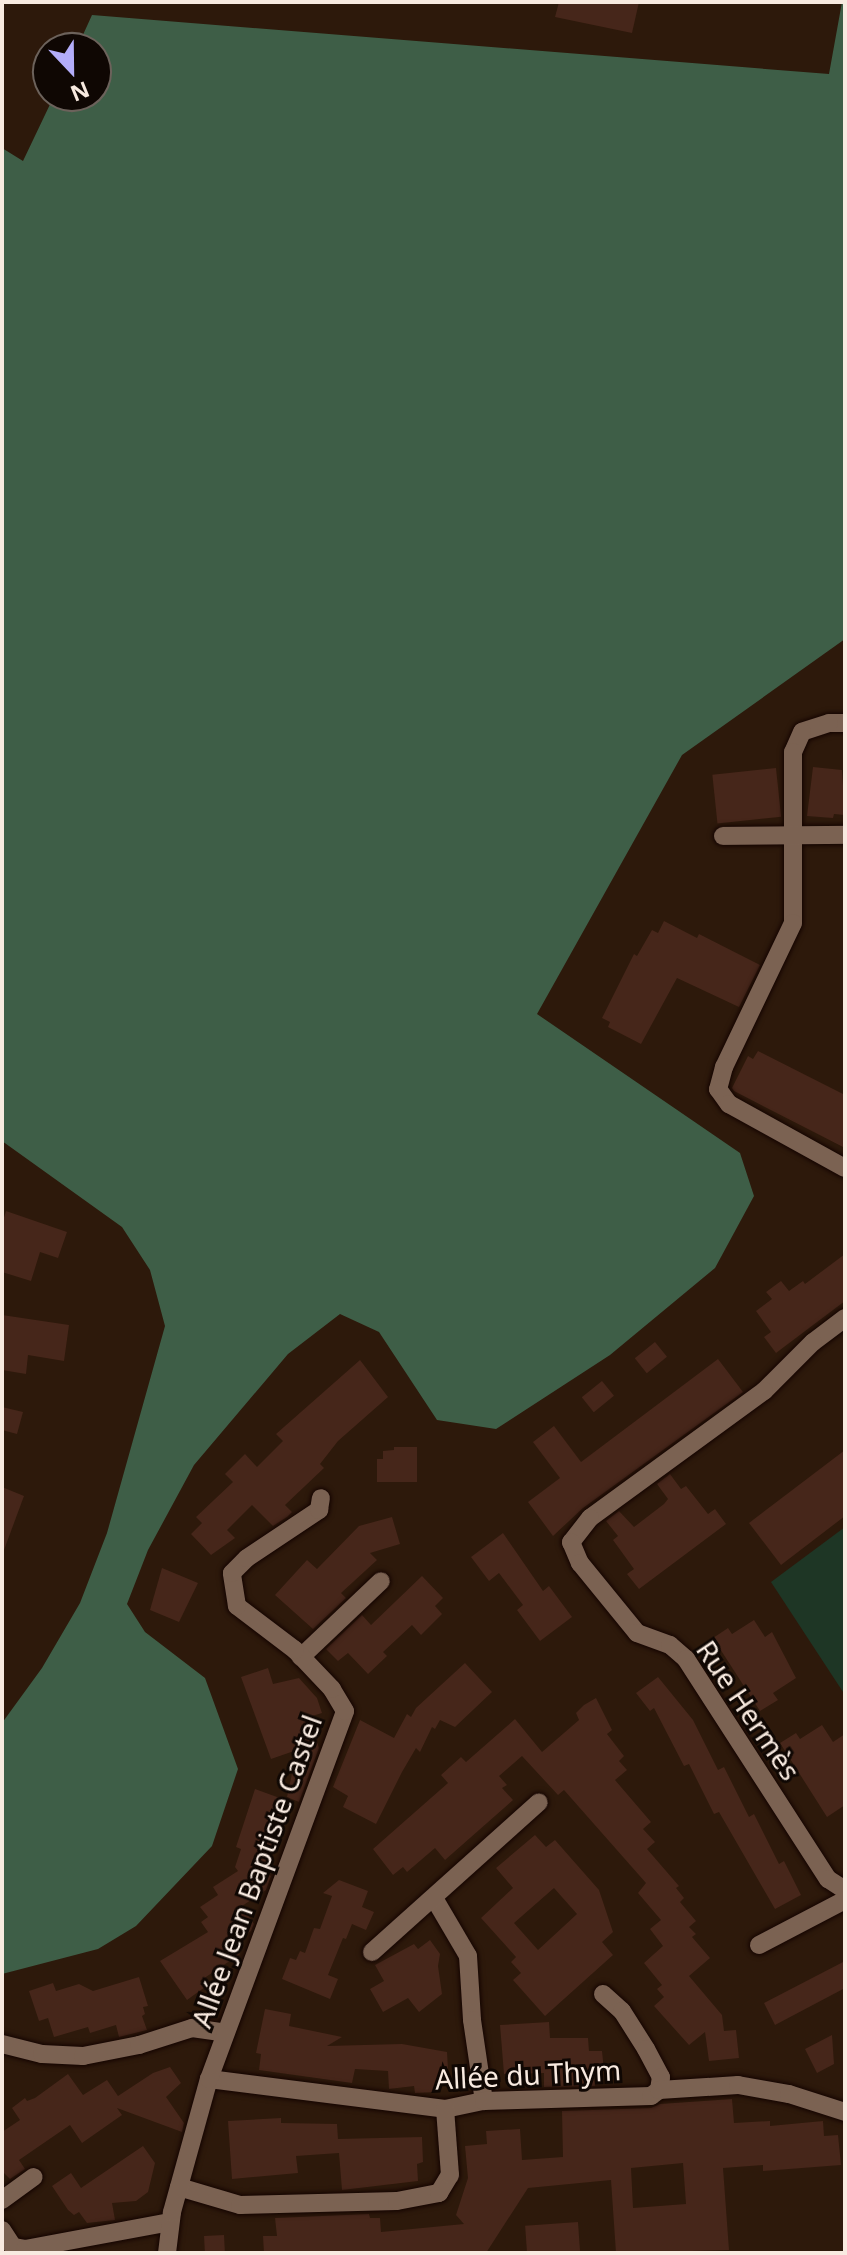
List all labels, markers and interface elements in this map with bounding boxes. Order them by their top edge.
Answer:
north arrow [32,32,112,112]
text: N [66,75,94,110]
street label: Rue Hermès [690,1634,808,1786]
street label: Allée Jean Baptiste Castel [184,1710,328,2032]
street label: Allée du Thym [434,2052,622,2096]

